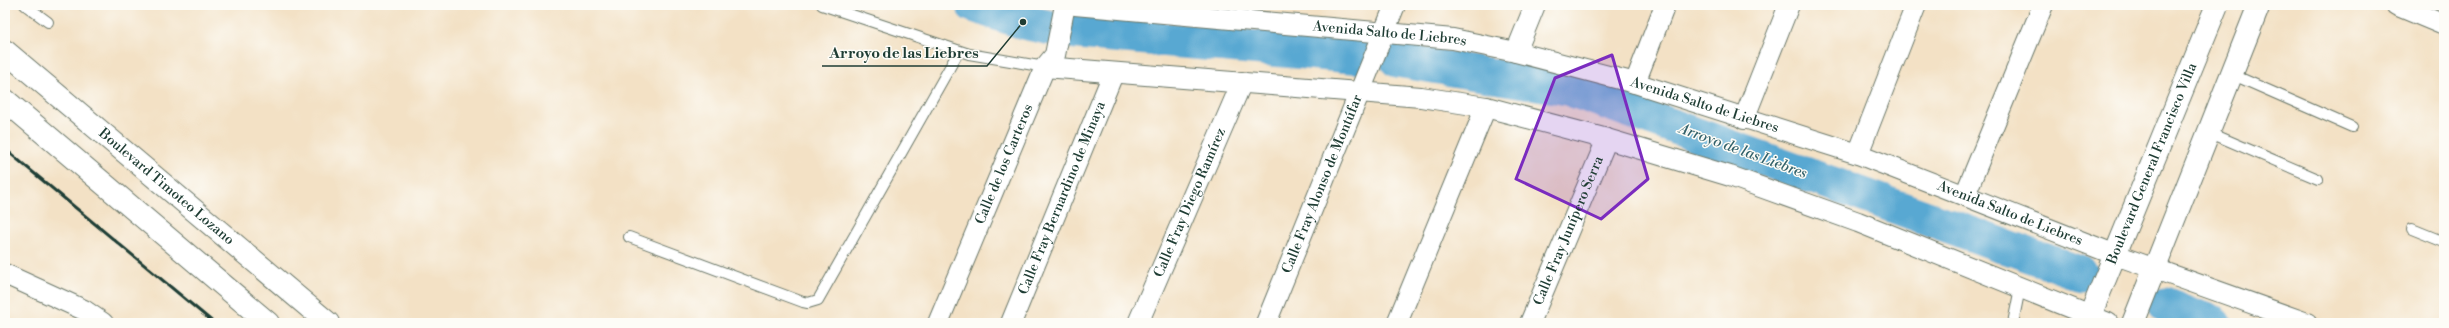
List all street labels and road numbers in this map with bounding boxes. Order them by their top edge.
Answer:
street label: Avenida Salto de Liebres [1311,17,1468,51]
street label: Boulevard General Francisco Villa [2102,60,2202,268]
street label: Avenida Salto de Liebres [1627,73,1781,137]
street label: Calle Fray Alonso de Montúfar [1278,92,1367,276]
street label: Calle Fray Bernardino de Minaya [1015,98,1110,297]
street label: Calle de los Carteros [971,101,1038,227]
street label: Boulevard Timoteo Lozano [94,124,238,249]
street label: Calle Fray Diego Ramírez [1150,125,1230,280]
street label: Calle Fray Junípero Serra [1529,153,1608,308]
street label: Avenida Salto de Liebres [1934,177,2085,250]

